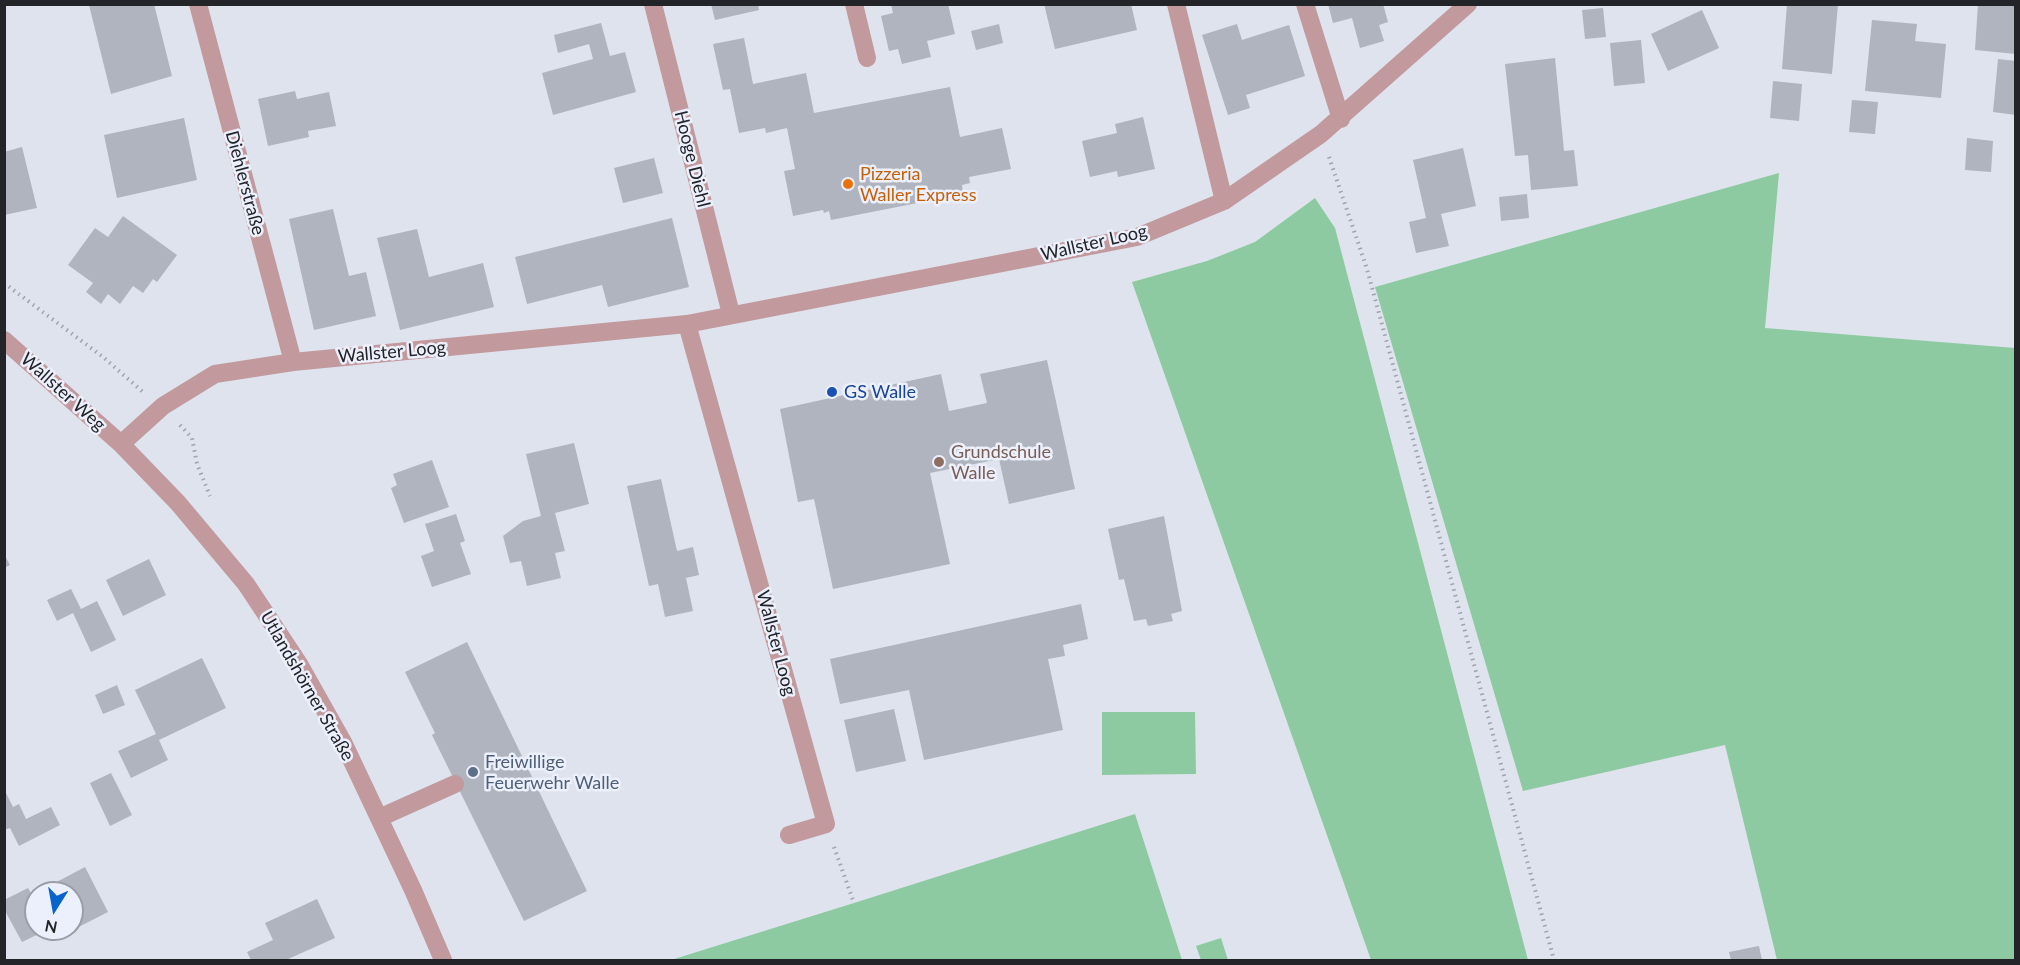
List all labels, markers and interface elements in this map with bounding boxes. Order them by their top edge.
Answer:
street label: Hooge Diehl [670,108,714,210]
street label: Diehlerstraße [221,128,269,238]
place label: Pizzeria Waller Express [860,163,976,206]
marker: Pizzeria Waller Express [841,177,855,191]
street label: Wallster Loog [1039,220,1149,266]
street label: Wallster Loog [337,337,447,367]
street label: Wallster Weg [16,348,110,436]
place label: GS Walle [844,381,916,403]
marker: GS Walle [825,385,839,399]
place label: Grundschule Walle [951,441,1051,484]
marker: Grundschule Walle [932,455,946,469]
street label: Wallster Loog [752,588,800,698]
street label: Utlandshörner Straße [255,607,359,765]
place label: Freiwillige Feuerwehr Walle [485,751,619,794]
marker: Freiwillige Feuerwehr Walle [466,765,480,779]
north arrow [24,881,84,941]
text: N [43,917,59,938]

